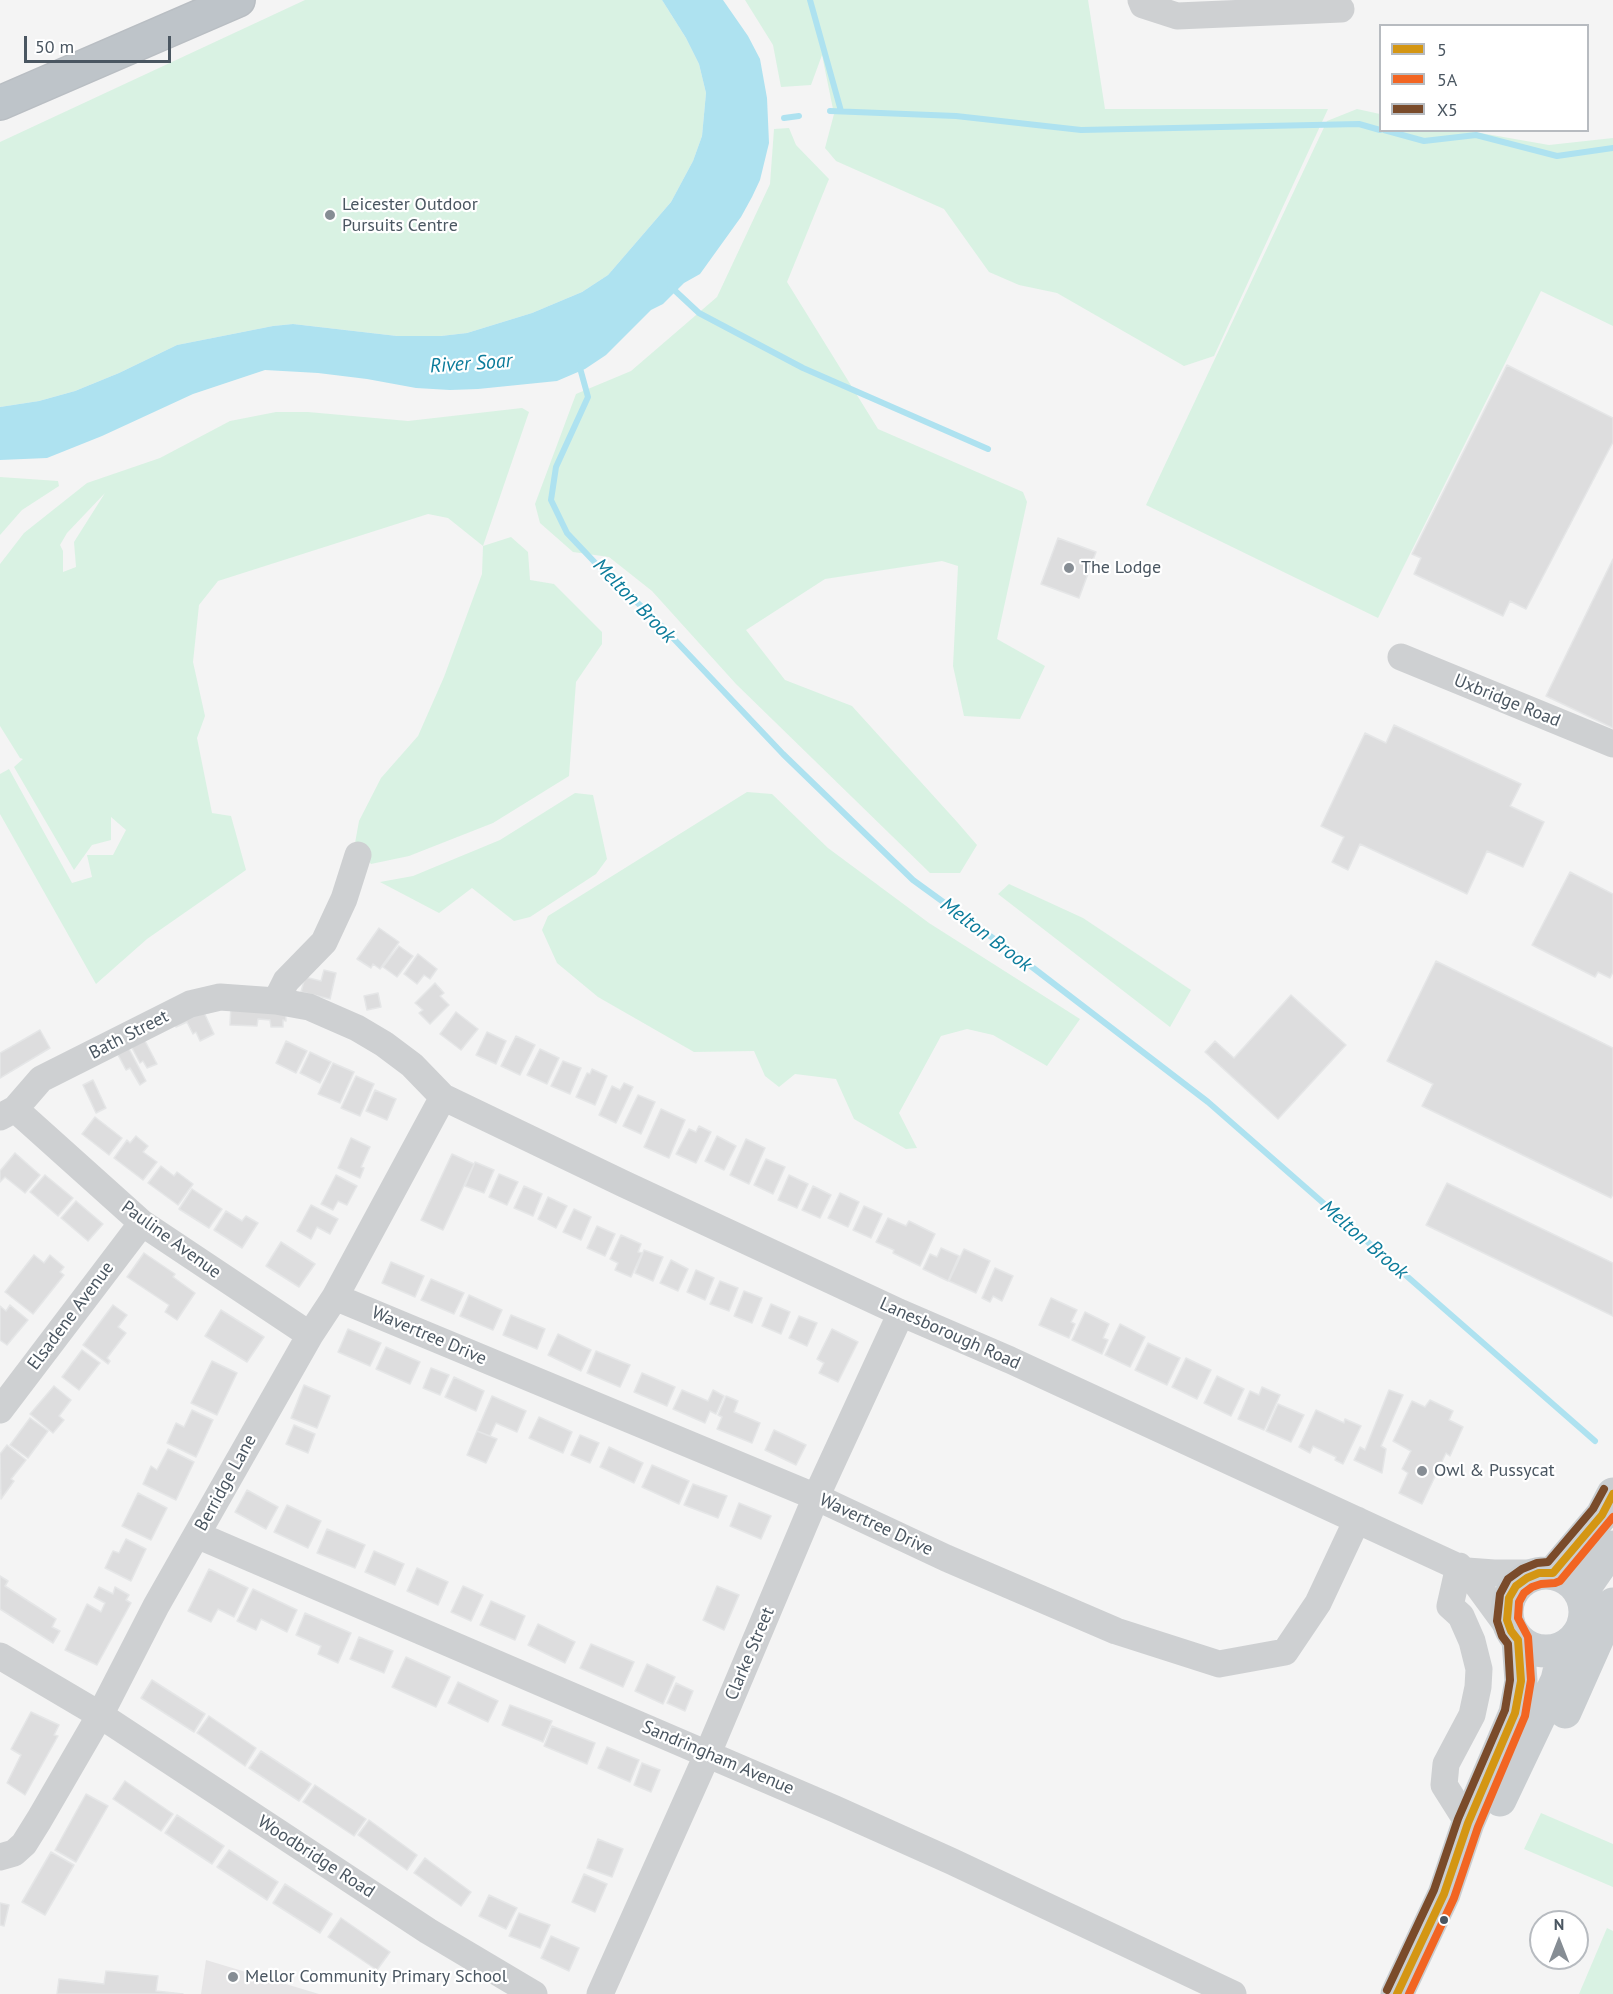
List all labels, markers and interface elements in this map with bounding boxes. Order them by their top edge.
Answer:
scale bar [27,24,174,62]
legend [1379,24,1589,132]
text: 50 m [35,35,74,58]
text: 5 [1437,38,1447,61]
text: 5A [1437,68,1457,91]
text: X5 [1437,98,1458,121]
place label: Leicester Outdoor Pursuits Centre [342,194,478,236]
marker: Leicester Outdoor Pursuits Centre [323,208,337,222]
water label: River Soar [429,349,513,379]
water label: Melton Brook [588,554,680,648]
place label: The Lodge [1081,557,1161,579]
marker: The Lodge [1062,561,1076,575]
street label: Uxbridge Road [1451,670,1563,732]
water label: Melton Brook [936,893,1036,977]
street label: Bath Street [86,1006,172,1064]
water label: Melton Brook [1315,1195,1413,1285]
street label: Pauline Avenue [117,1197,225,1283]
street label: Elsadene Avenue [23,1257,119,1375]
street label: Lanesborough Road [876,1293,1024,1375]
street label: Wavertree Drive [368,1302,490,1370]
street label: Berridge Lane [191,1431,261,1535]
place label: Owl & Pussycat [1434,1460,1555,1482]
marker: Owl & Pussycat [1415,1464,1429,1478]
street label: Wavertree Drive [816,1489,936,1561]
street label: Clarke Street [721,1604,779,1704]
street label: Sandringham Avenue [639,1716,797,1800]
street label: Woodbridge Road [253,1811,379,1903]
north arrow [1529,1910,1589,1970]
unlabelled marker [1438,1914,1450,1926]
text: N [1554,1914,1564,1934]
place label: Mellor Community Primary School [245,1966,507,1988]
marker: Mellor Community Primary School [226,1970,240,1984]

